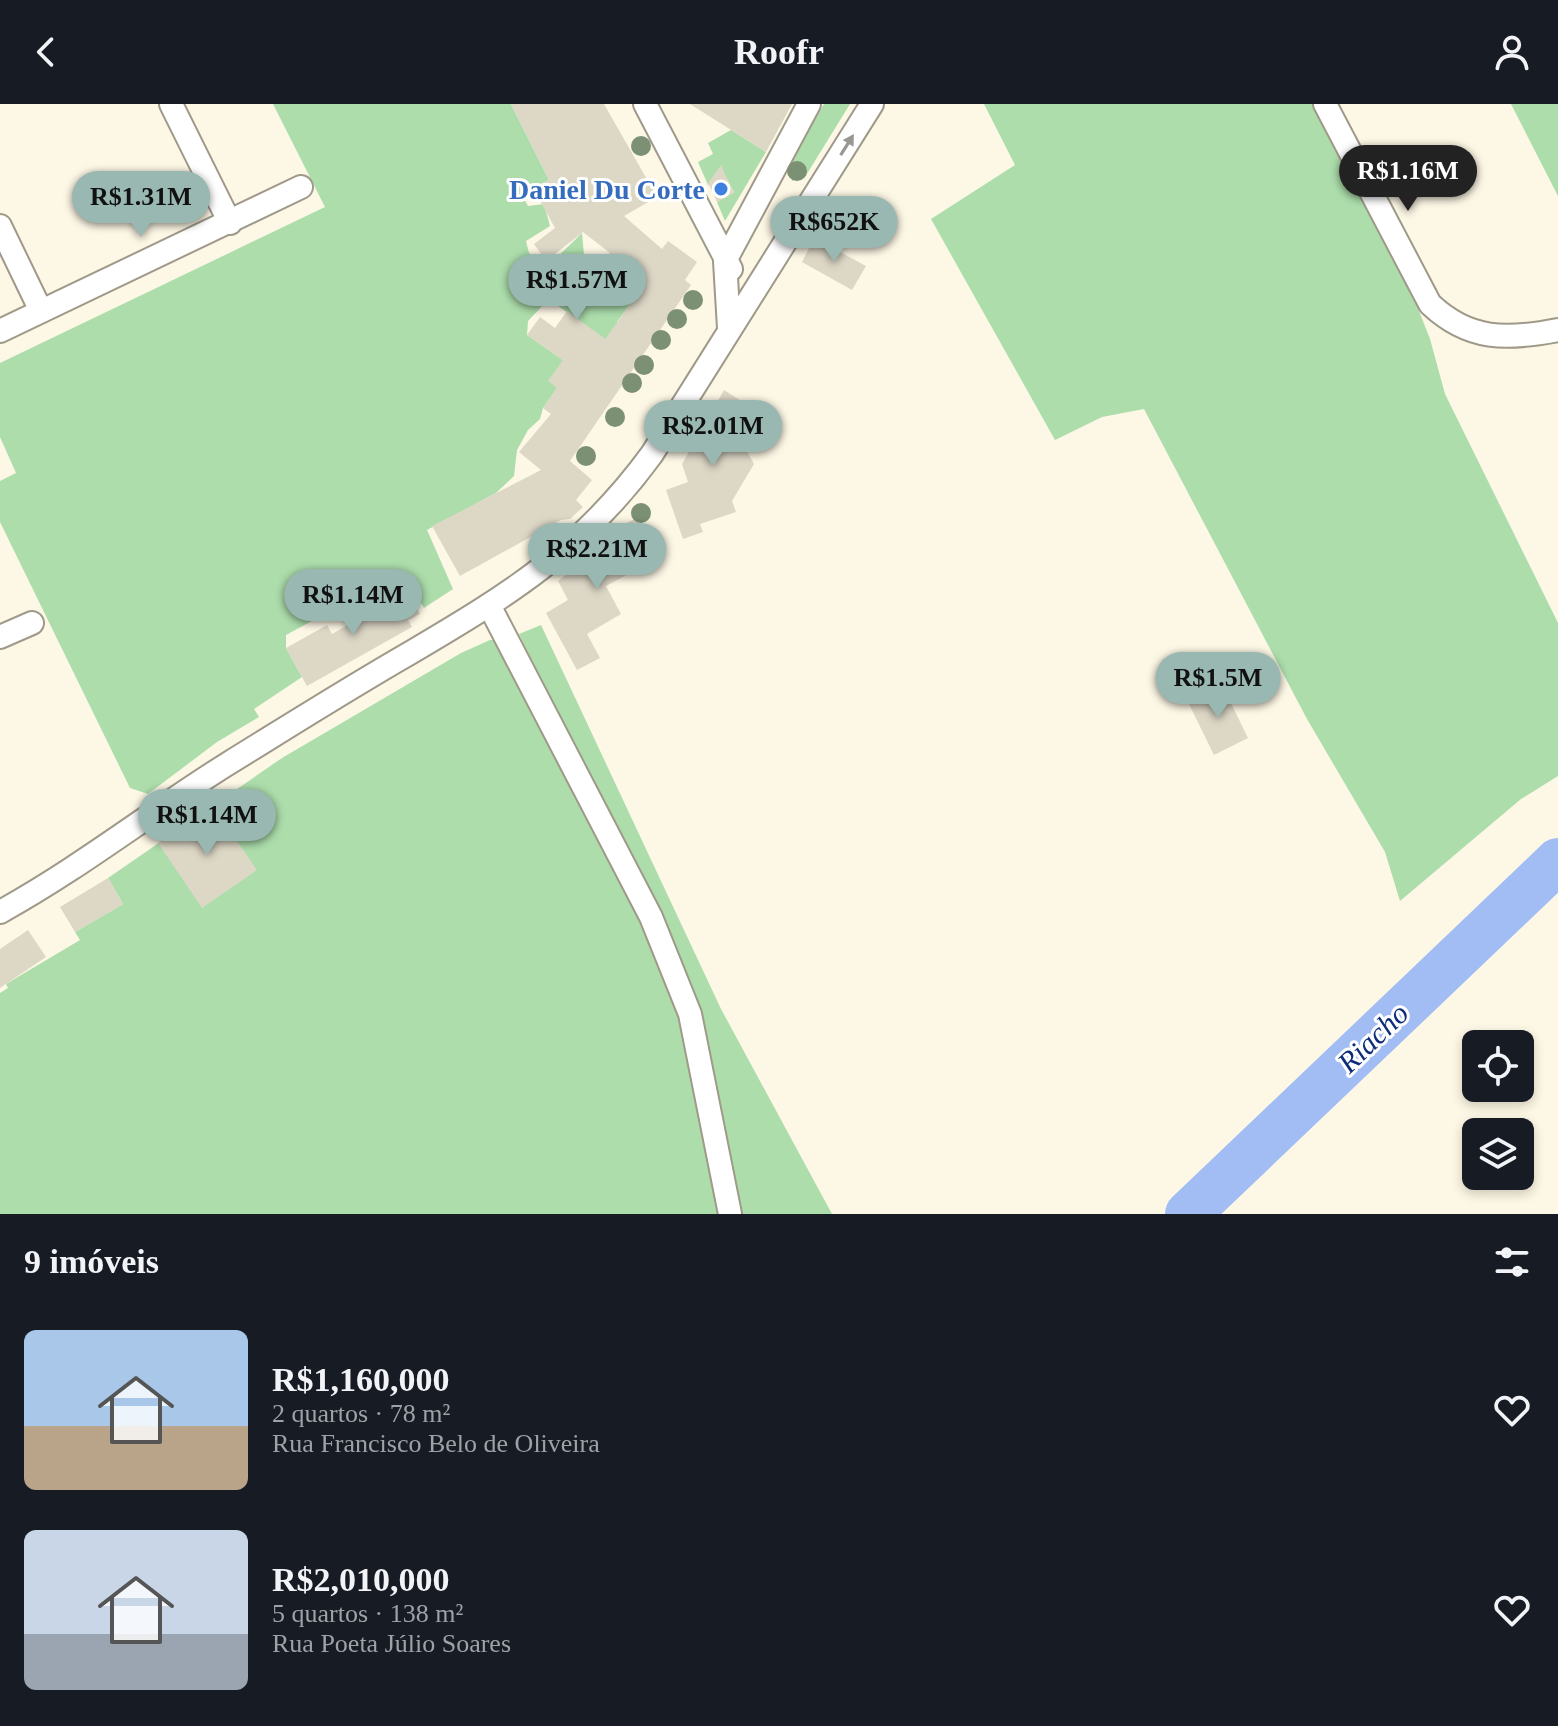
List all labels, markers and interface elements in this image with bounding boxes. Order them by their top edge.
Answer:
icon: back [24,30,68,74]
icon: person [1490,30,1534,74]
text: Roofr [734,32,824,72]
one-way arrow [839,134,853,156]
pin: R$1.16M [1334,145,1482,213]
text: R$1.16M [1357,156,1459,185]
pin: R$1.31M [67,171,215,239]
place label: Daniel Du Corte [509,174,705,205]
marker: Daniel Du Corte [712,180,730,198]
text: R$1.31M [90,182,192,211]
pin: R$652K [769,196,899,264]
text: R$652K [789,207,880,236]
pin: R$1.57M [503,254,651,322]
text: R$1.57M [526,265,628,294]
pin: R$2.01M [639,400,787,468]
text: R$2.01M [662,411,764,440]
pin: R$2.21M [523,523,671,591]
text: R$2.21M [546,534,648,563]
pin: R$1.14M [279,569,427,637]
text: R$1.14M [302,580,404,609]
pin: R$1.5M [1153,652,1283,720]
text: R$1.5M [1174,663,1262,692]
pin: R$1.14M [133,789,281,857]
text: R$1.14M [156,800,258,829]
water label: Riacho [1330,996,1415,1080]
map controls [1462,1030,1534,1190]
button: locate [1462,1030,1534,1102]
button: layers [1462,1118,1534,1190]
icon: filters [1490,1240,1534,1284]
text: 9 imóveis [24,1243,159,1280]
text: R$1,160,000 [272,1361,450,1398]
icon: home [88,1362,184,1458]
icon: heart [1490,1388,1534,1432]
text: 2 quartos · 78 m² [272,1399,450,1428]
text: Rua Francisco Belo de Oliveira [272,1429,600,1458]
text: R$2,010,000 [272,1561,450,1598]
icon: home [88,1562,184,1658]
icon: heart [1490,1588,1534,1632]
text: 5 quartos · 138 m² [272,1599,463,1628]
text: Rua Poeta Júlio Soares [272,1629,511,1658]

